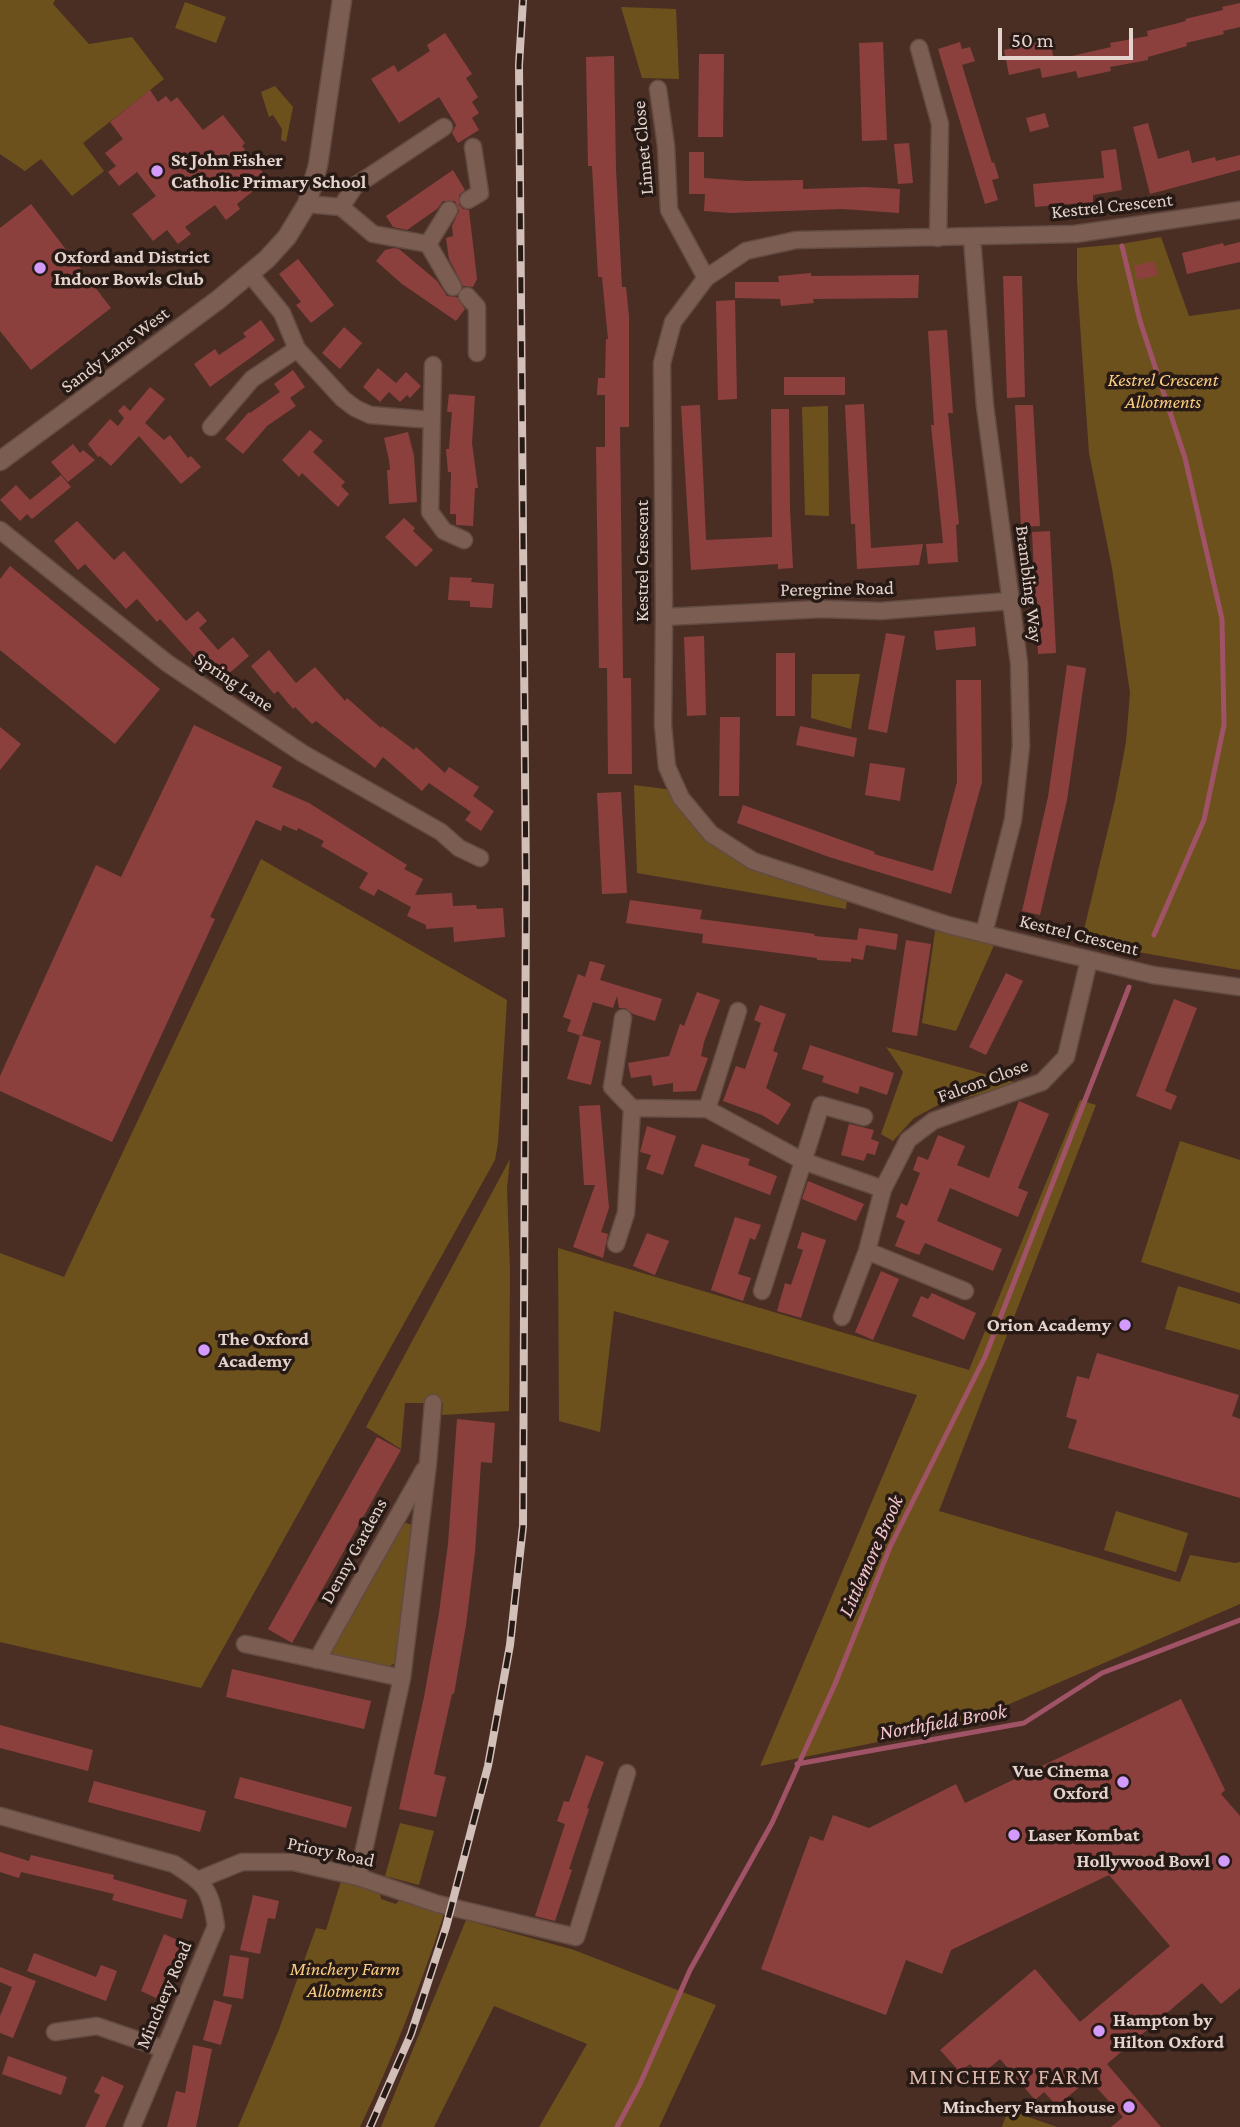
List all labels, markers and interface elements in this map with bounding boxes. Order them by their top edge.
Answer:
scale bar [1002,14,1137,58]
text: 50 m [1011,28,1054,52]
street label: Linnet Close [628,100,658,196]
place label: St John Fisher Catholic Primary School [171,149,366,193]
marker: St John Fisher Catholic Primary School [149,163,165,179]
street label: Kestrel Crescent [1050,188,1174,224]
place label: Oxford and District Indoor Bowls Club [54,246,210,290]
marker: Oxford and District Indoor Bowls Club [32,260,48,276]
street label: Sandy Lane West [56,302,174,398]
park label: Kestrel Crescent Allotments [1108,369,1218,413]
street label: Kestrel Crescent [631,500,653,622]
street label: Brambling Way [1011,524,1047,644]
street label: Peregrine Road [780,577,894,601]
street label: Spring Lane [190,647,278,717]
street label: Kestrel Crescent [1017,909,1141,961]
street label: Falcon Close [934,1054,1032,1108]
place label: Orion Academy [987,1314,1111,1336]
marker: Orion Academy [1117,1317,1133,1333]
place label: The Oxford Academy [218,1328,309,1372]
marker: The Oxford Academy [196,1342,212,1358]
water label: Littlemore Brook [833,1491,909,1621]
street label: Denny Gardens [316,1494,392,1608]
water label: Northfield Brook [877,1698,1009,1746]
place label: Vue Cinema Oxford [1013,1760,1109,1804]
marker: Vue Cinema Oxford [1115,1774,1131,1790]
place label: Laser Kombat [1028,1824,1140,1846]
marker: Laser Kombat [1006,1827,1022,1843]
street label: Priory Road [285,1832,377,1872]
place label: Hollywood Bowl [1077,1850,1210,1872]
marker: Hollywood Bowl [1216,1853,1232,1869]
street label: Minchery Road [131,1938,197,2052]
park label: Minchery Farm Allotments [290,1958,400,2002]
place label: Hampton by Hilton Oxford [1113,2009,1224,2053]
marker: Hampton by Hilton Oxford [1091,2023,1107,2039]
district label: MINCHERY FARM [910,2063,1100,2091]
place label: Minchery Farmhouse [943,2096,1115,2118]
marker: Minchery Farmhouse [1121,2099,1137,2115]

